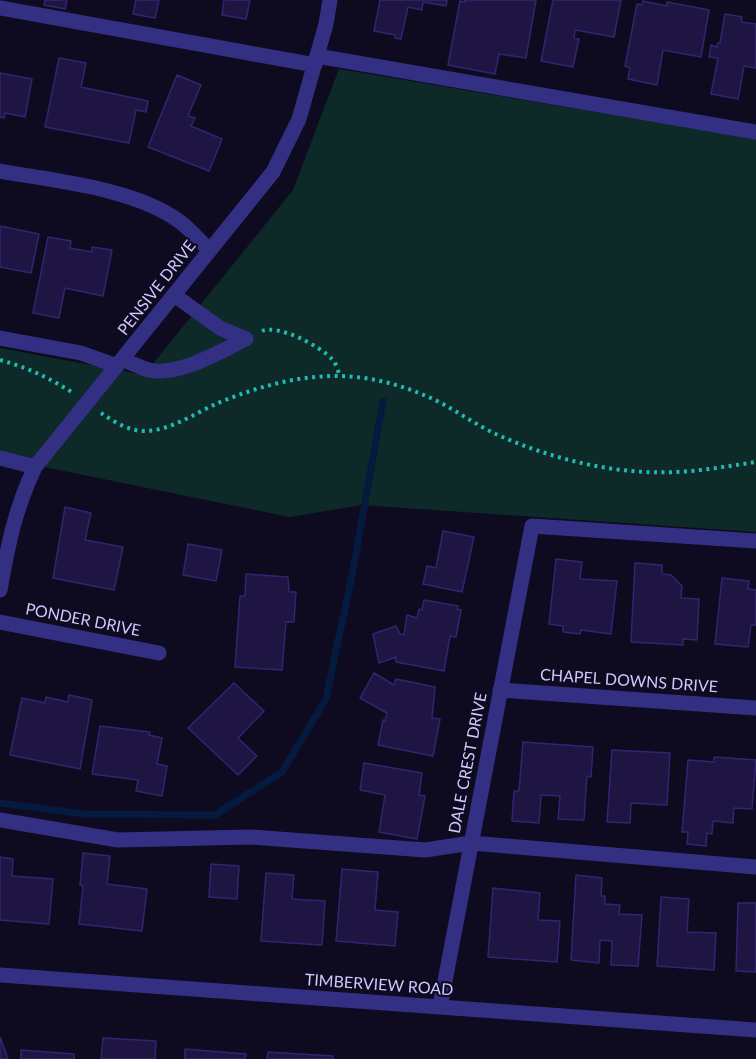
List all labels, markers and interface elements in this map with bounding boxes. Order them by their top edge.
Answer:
street label: PENSIVE DRIVE [114,237,200,339]
street label: PONDER DRIVE [24,599,142,641]
street label: CHAPEL DOWNS DRIVE [540,665,718,697]
street label: DALE CREST DRIVE [445,691,491,835]
street label: TIMBERVIEW ROAD [304,970,454,1000]

